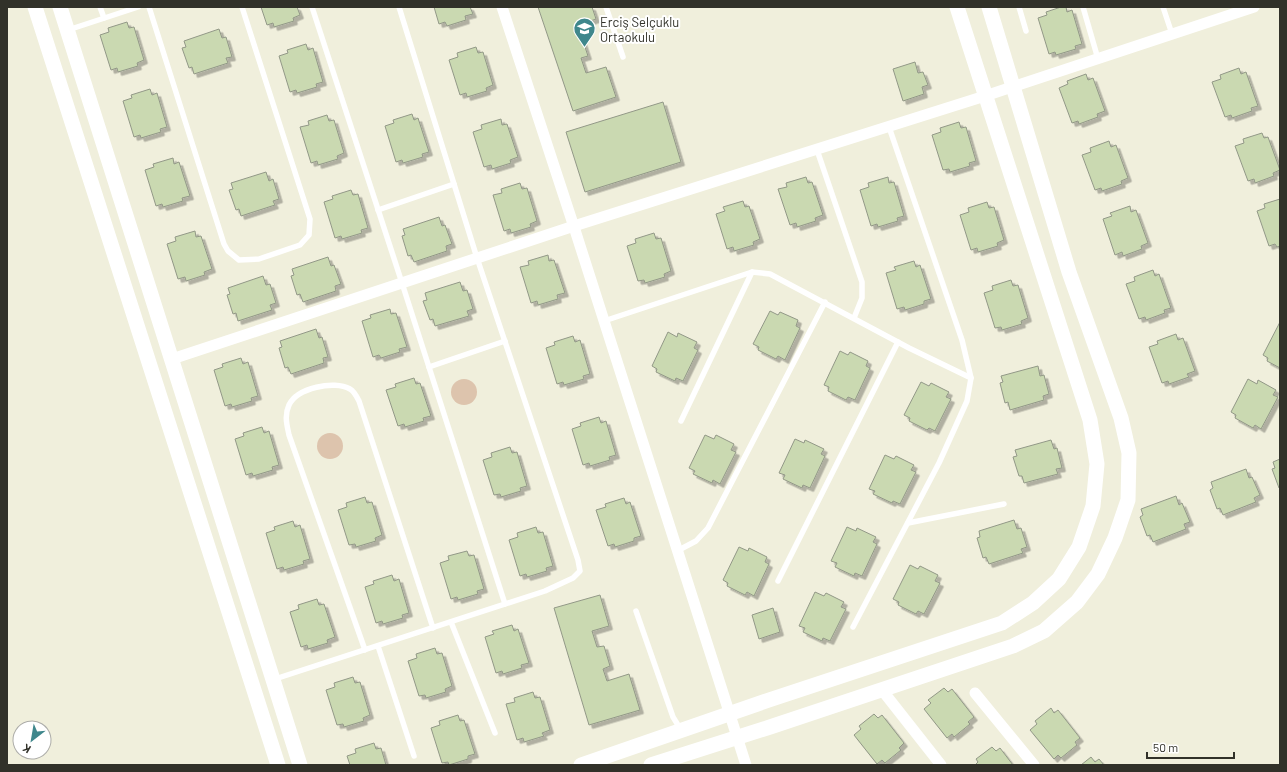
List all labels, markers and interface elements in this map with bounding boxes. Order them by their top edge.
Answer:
place label: Erciş Selçuklu Ortaokulu [600,14,679,45]
school or university icon: Erciş Selçuklu Ortaokulu [572,16,598,49]
north arrow [12,720,52,760]
scale bar [1147,734,1234,760]
text: 50 m [1153,740,1178,754]
text: K [20,742,33,756]

